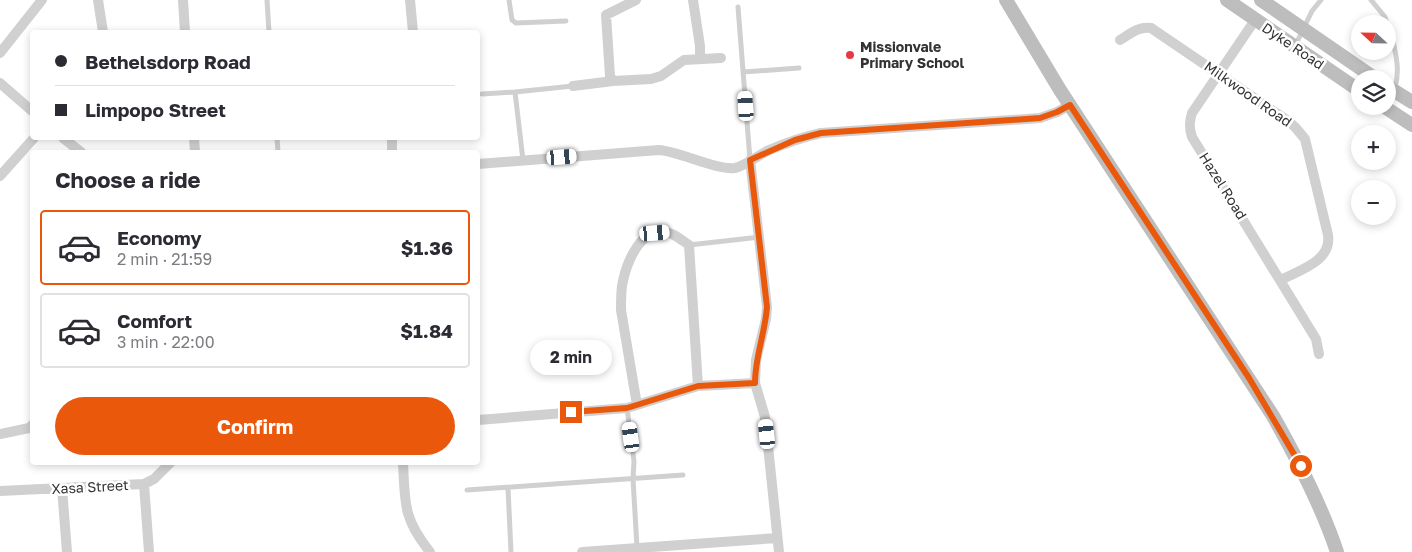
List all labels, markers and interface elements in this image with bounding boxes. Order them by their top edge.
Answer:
north arrow [1351,15,1396,60]
map controls [1351,15,1396,225]
street label: Dyke Road [1259,19,1328,73]
place label: Missionvale Primary School [860,38,964,71]
marker: Missionvale Primary School [844,49,856,61]
text: Bethelsdorp Road [85,50,251,73]
street label: Milkwood Road [1201,57,1295,130]
button: layers [1351,70,1396,115]
car [737,91,754,121]
text: Limpopo Street [85,98,226,121]
button: + [1351,125,1396,170]
car [546,148,577,166]
street label: Hazel Road [1196,149,1251,223]
text: Choose a ride [55,166,201,193]
button: − [1351,180,1396,225]
car [639,224,670,242]
icon: car [57,225,102,270]
text: Economy [117,226,202,249]
text: $1.36 [401,236,453,259]
text: 2 min · 21:59 [117,249,212,269]
icon: car [57,308,102,353]
text: Comfort [117,309,192,332]
text: $1.84 [400,319,453,342]
text: 3 min · 22:00 [117,332,215,352]
callout: 2 min [530,340,612,374]
text: 2 min [550,347,592,367]
button: Confirm [55,397,455,455]
route end [560,401,582,423]
car [757,418,776,450]
car [621,421,640,453]
route start [1290,455,1312,477]
street label: Xasa Street [51,476,129,497]

